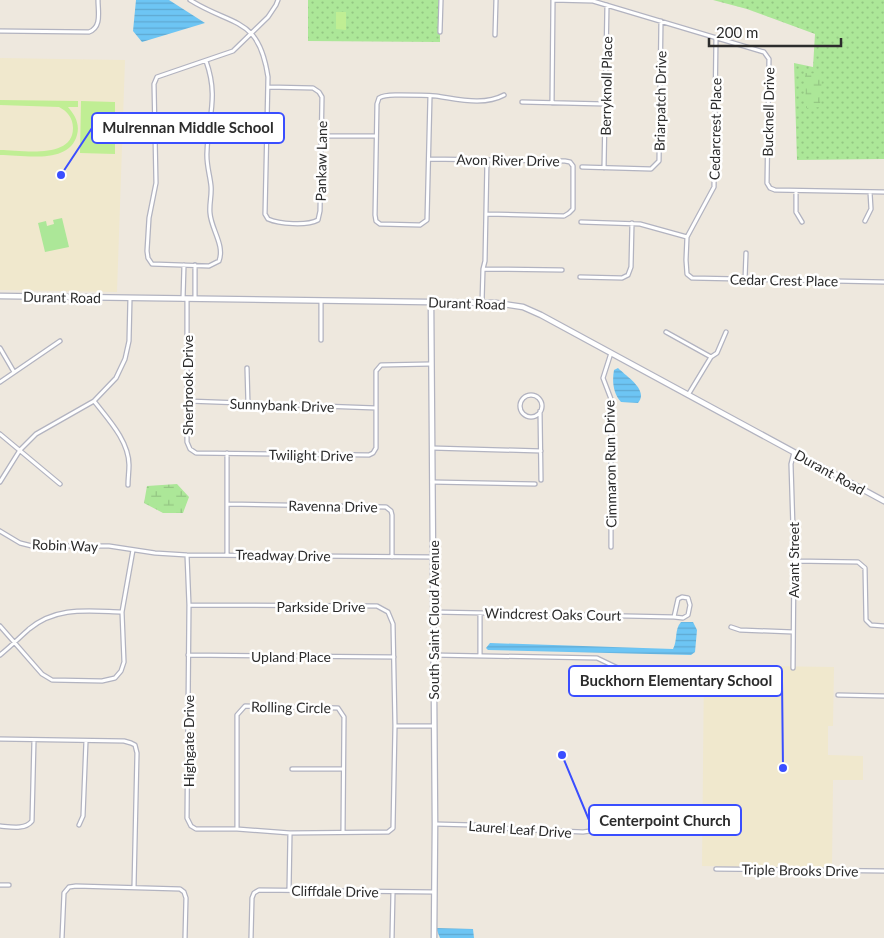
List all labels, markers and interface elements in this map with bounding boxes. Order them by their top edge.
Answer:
scale bar [709,15,842,47]
text: 200 m [716,23,758,41]
street label: Berryknoll Place [597,36,615,136]
street label: Briarpatch Drive [651,51,669,151]
street label: Bucknell Drive [759,67,777,157]
street label: Cedarcrest Place [706,78,724,180]
callout: Mulrennan Middle School [92,113,284,143]
text: Mulrennan Middle School [102,118,274,136]
street label: Pankaw Lane [312,121,330,201]
street label: Avon River Drive [456,151,560,169]
street label: Cedar Crest Place [730,271,838,289]
street label: Durant Road [23,288,101,306]
street label: Durant Road [428,293,506,313]
street label: Sherbrook Drive [179,335,196,435]
street label: Sunnybank Drive [229,395,335,415]
street label: Cimmaron Run Drive [600,400,620,528]
street label: Twilight Drive [268,446,354,464]
street label: Durant Road [792,446,868,498]
street label: Ravenna Drive [288,497,378,515]
street label: Avant Street [785,522,802,598]
street label: Robin Way [32,535,99,555]
street label: South Saint Cloud Avenue [425,540,442,700]
street label: Treadway Drive [235,546,331,564]
street label: Parkside Drive [277,598,365,615]
street label: Windcrest Oaks Court [484,604,622,624]
street label: Upland Place [251,648,331,665]
callout: Buckhorn Elementary School [569,666,782,696]
text: Buckhorn Elementary School [580,671,772,689]
street label: Highgate Drive [180,695,197,787]
street label: Rolling Circle [251,698,331,716]
callout: Centerpoint Church [589,805,741,835]
text: Centerpoint Church [599,811,731,829]
street label: Laurel Leaf Drive [468,817,572,841]
street label: Triple Brooks Drive [741,860,859,880]
street label: Cliffdale Drive [291,882,379,900]

